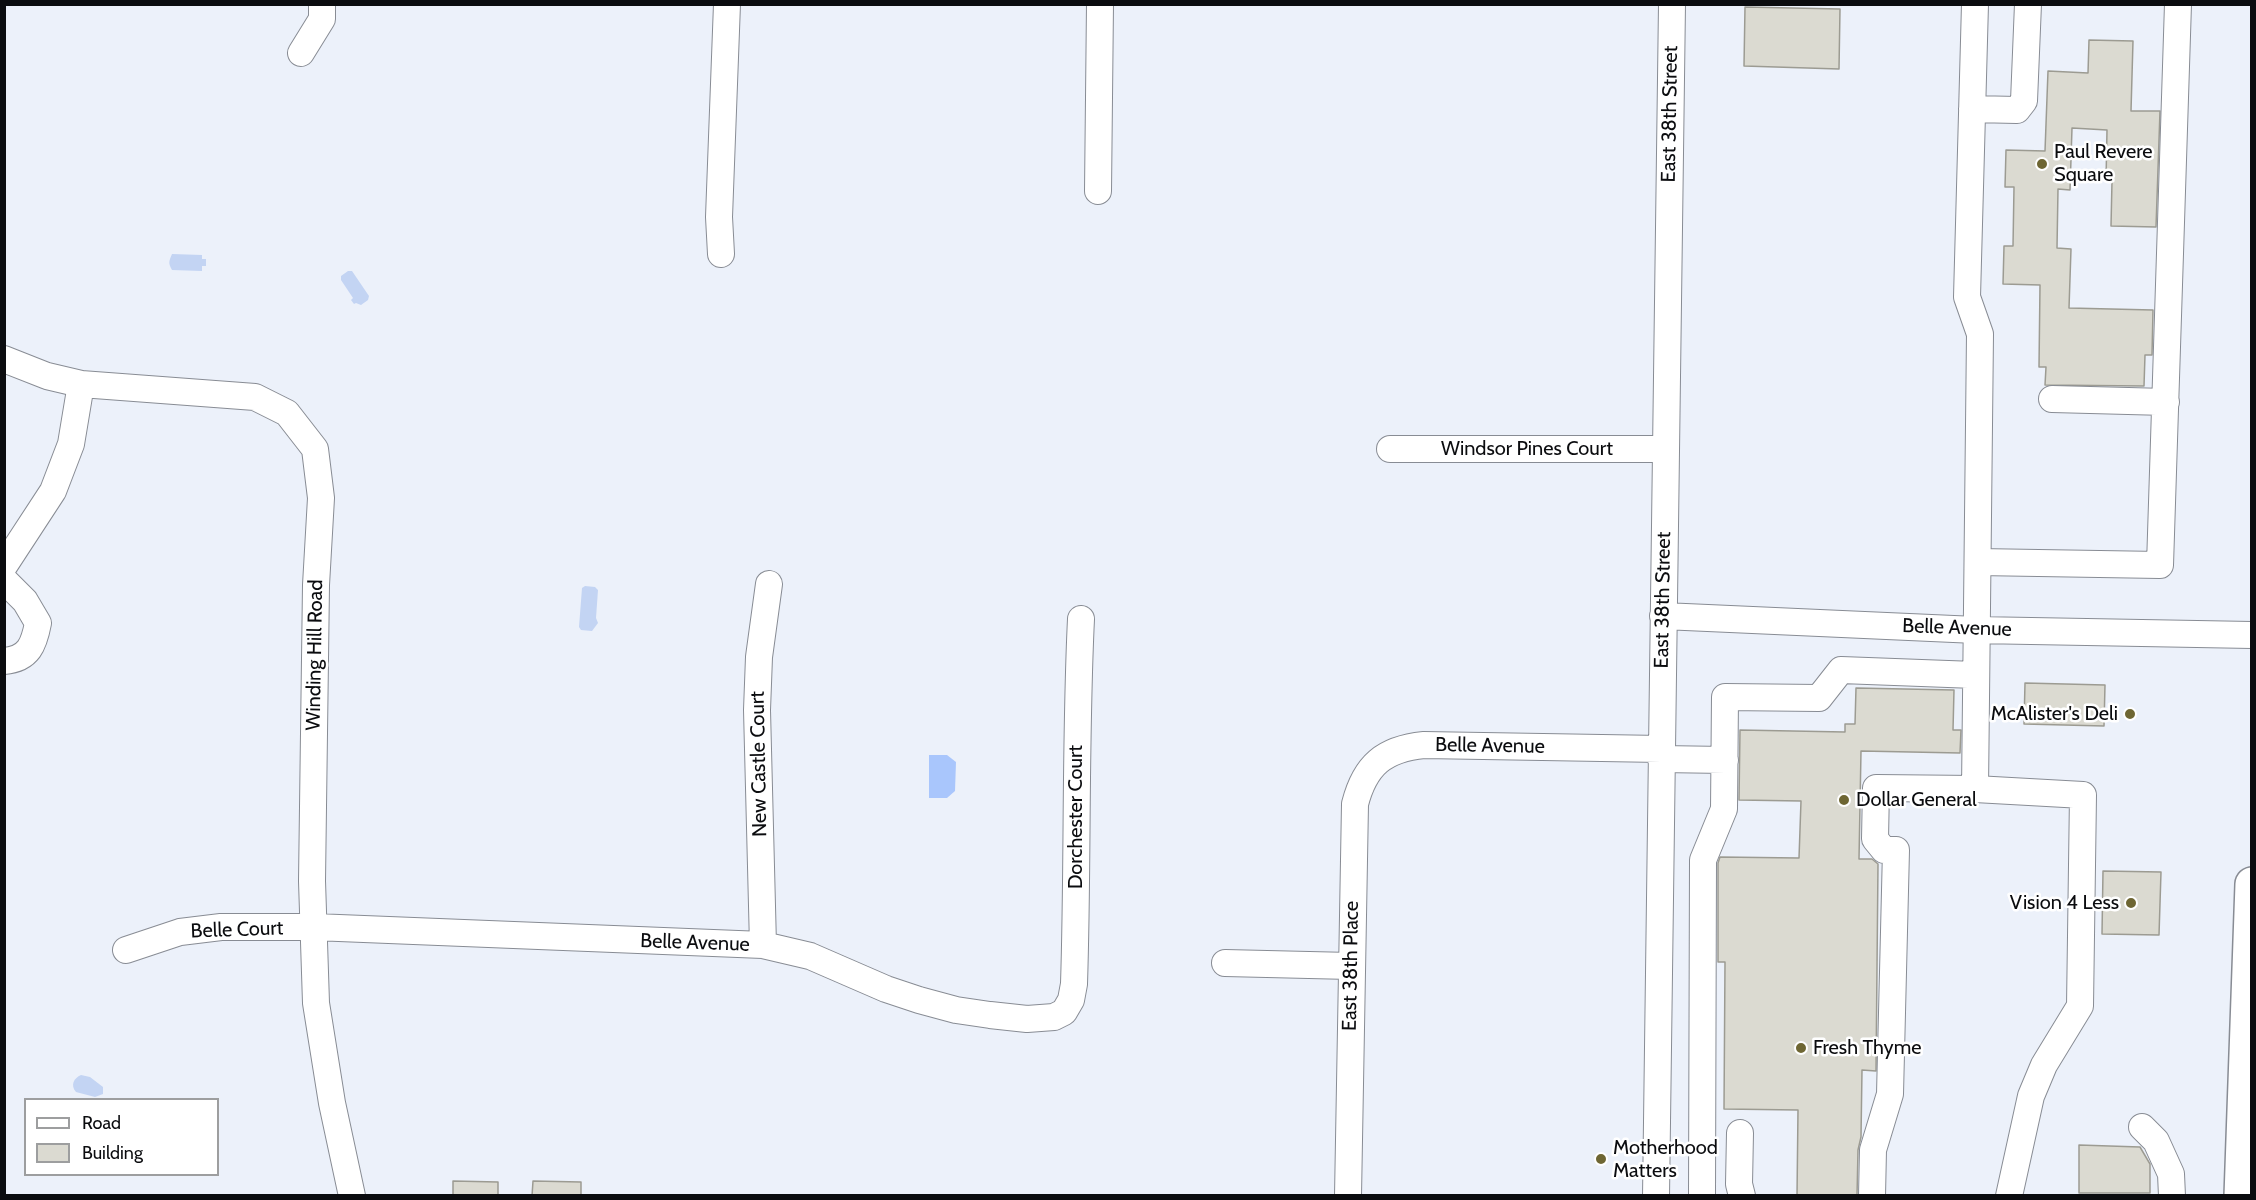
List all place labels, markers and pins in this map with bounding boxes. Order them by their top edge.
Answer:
place label: Paul Revere Square [2054,140,2152,187]
marker: Paul Revere Square [2035,157,2049,171]
place label: McAlister's Deli [1991,702,2118,726]
marker: McAlister's Deli [2123,707,2137,721]
place label: Dollar General [1856,788,1977,812]
marker: Dollar General [1837,793,1851,807]
place label: Vision 4 Less [2010,891,2119,915]
marker: Vision 4 Less [2124,896,2138,910]
place label: Fresh Thyme [1813,1036,1921,1060]
marker: Fresh Thyme [1794,1041,1808,1055]
place label: Motherhood Matters [1613,1136,1718,1183]
marker: Motherhood Matters [1594,1152,1608,1166]

